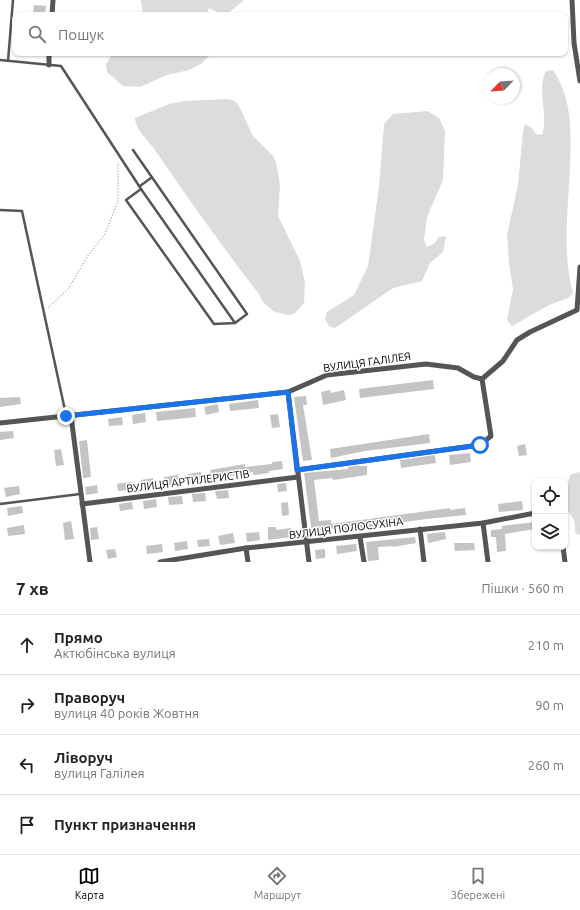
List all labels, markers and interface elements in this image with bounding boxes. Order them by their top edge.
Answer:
search box [12,12,568,56]
icon: search [26,23,48,45]
text: Пошук [58,26,104,43]
north arrow [484,68,520,104]
street label: ВУЛИЦЯ ГАЛІЛЕЯ [322,350,412,374]
route end [57,407,75,425]
route start [471,436,489,454]
street label: ВУЛИЦЯ АРТИЛЕРИСТІВ [126,467,250,495]
map controls [532,478,568,550]
button: locate [532,478,568,514]
button: layers [532,514,568,550]
street label: ВУЛИЦЯ ПОЛОСУХІНА [288,515,405,541]
text: 7 хв [16,579,49,598]
text: Пішки · 560 m [482,581,564,595]
text: Прямо [54,629,103,646]
icon: ahead [16,634,38,656]
text: 210 m [528,638,564,652]
text: Актюбінська вулиця [54,646,176,660]
text: Праворуч [54,689,125,706]
icon: right [16,694,38,716]
text: 90 m [535,698,564,712]
text: вулиця 40 років Жовтня [54,706,199,720]
text: Ліворуч [54,749,113,766]
icon: left [16,754,38,776]
text: 260 m [528,758,564,772]
text: вулиця Галілея [54,766,145,780]
icon: arrive [16,814,38,836]
text: Пункт призначення [54,816,196,833]
tab: Карта [75,865,104,901]
tab: Маршрут [254,865,301,901]
tab: Збережені [451,865,505,901]

